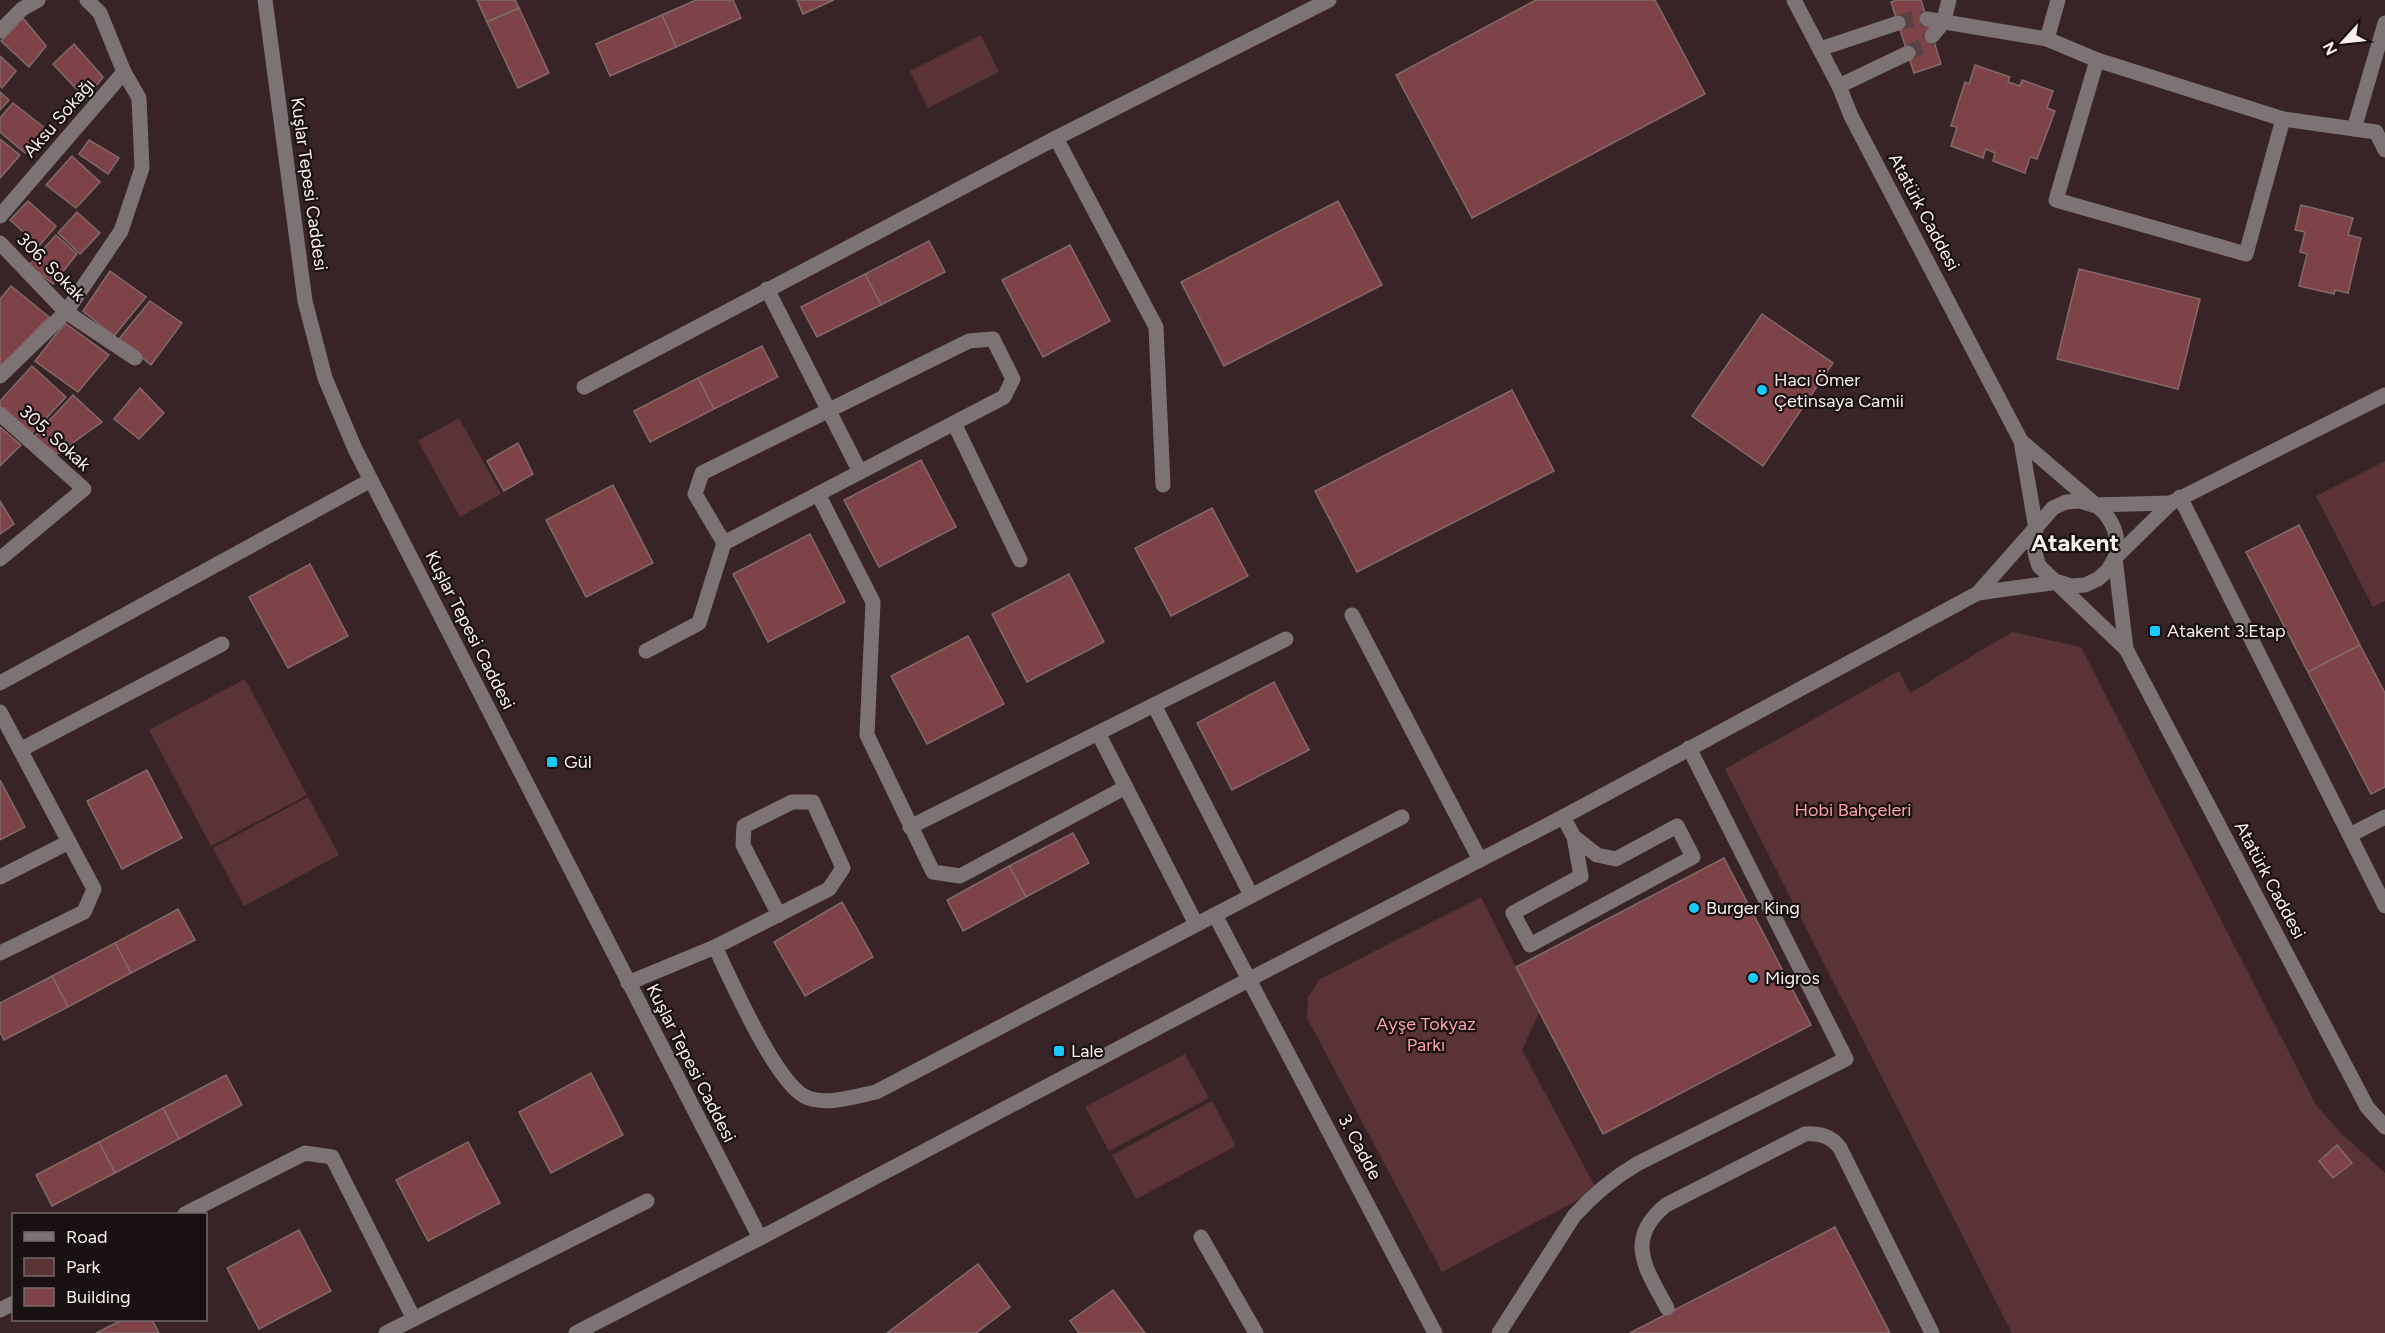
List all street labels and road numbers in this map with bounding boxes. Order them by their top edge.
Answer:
street label: Aksu Sokağı [19,74,99,162]
street label: Kuşlar Tepesi Caddesi [286,96,332,272]
street label: Atatürk Caddesi [1884,149,1964,275]
street label: 306. Sokak [12,228,90,306]
street label: 305. Sokak [15,400,95,476]
street label: Kuşlar Tepesi Caddesi [420,547,520,713]
street label: Atatürk Caddesi [2230,817,2310,943]
street label: Kuşlar Tepesi Caddesi [641,980,741,1146]
street label: 3. Cadde [1334,1110,1386,1184]

